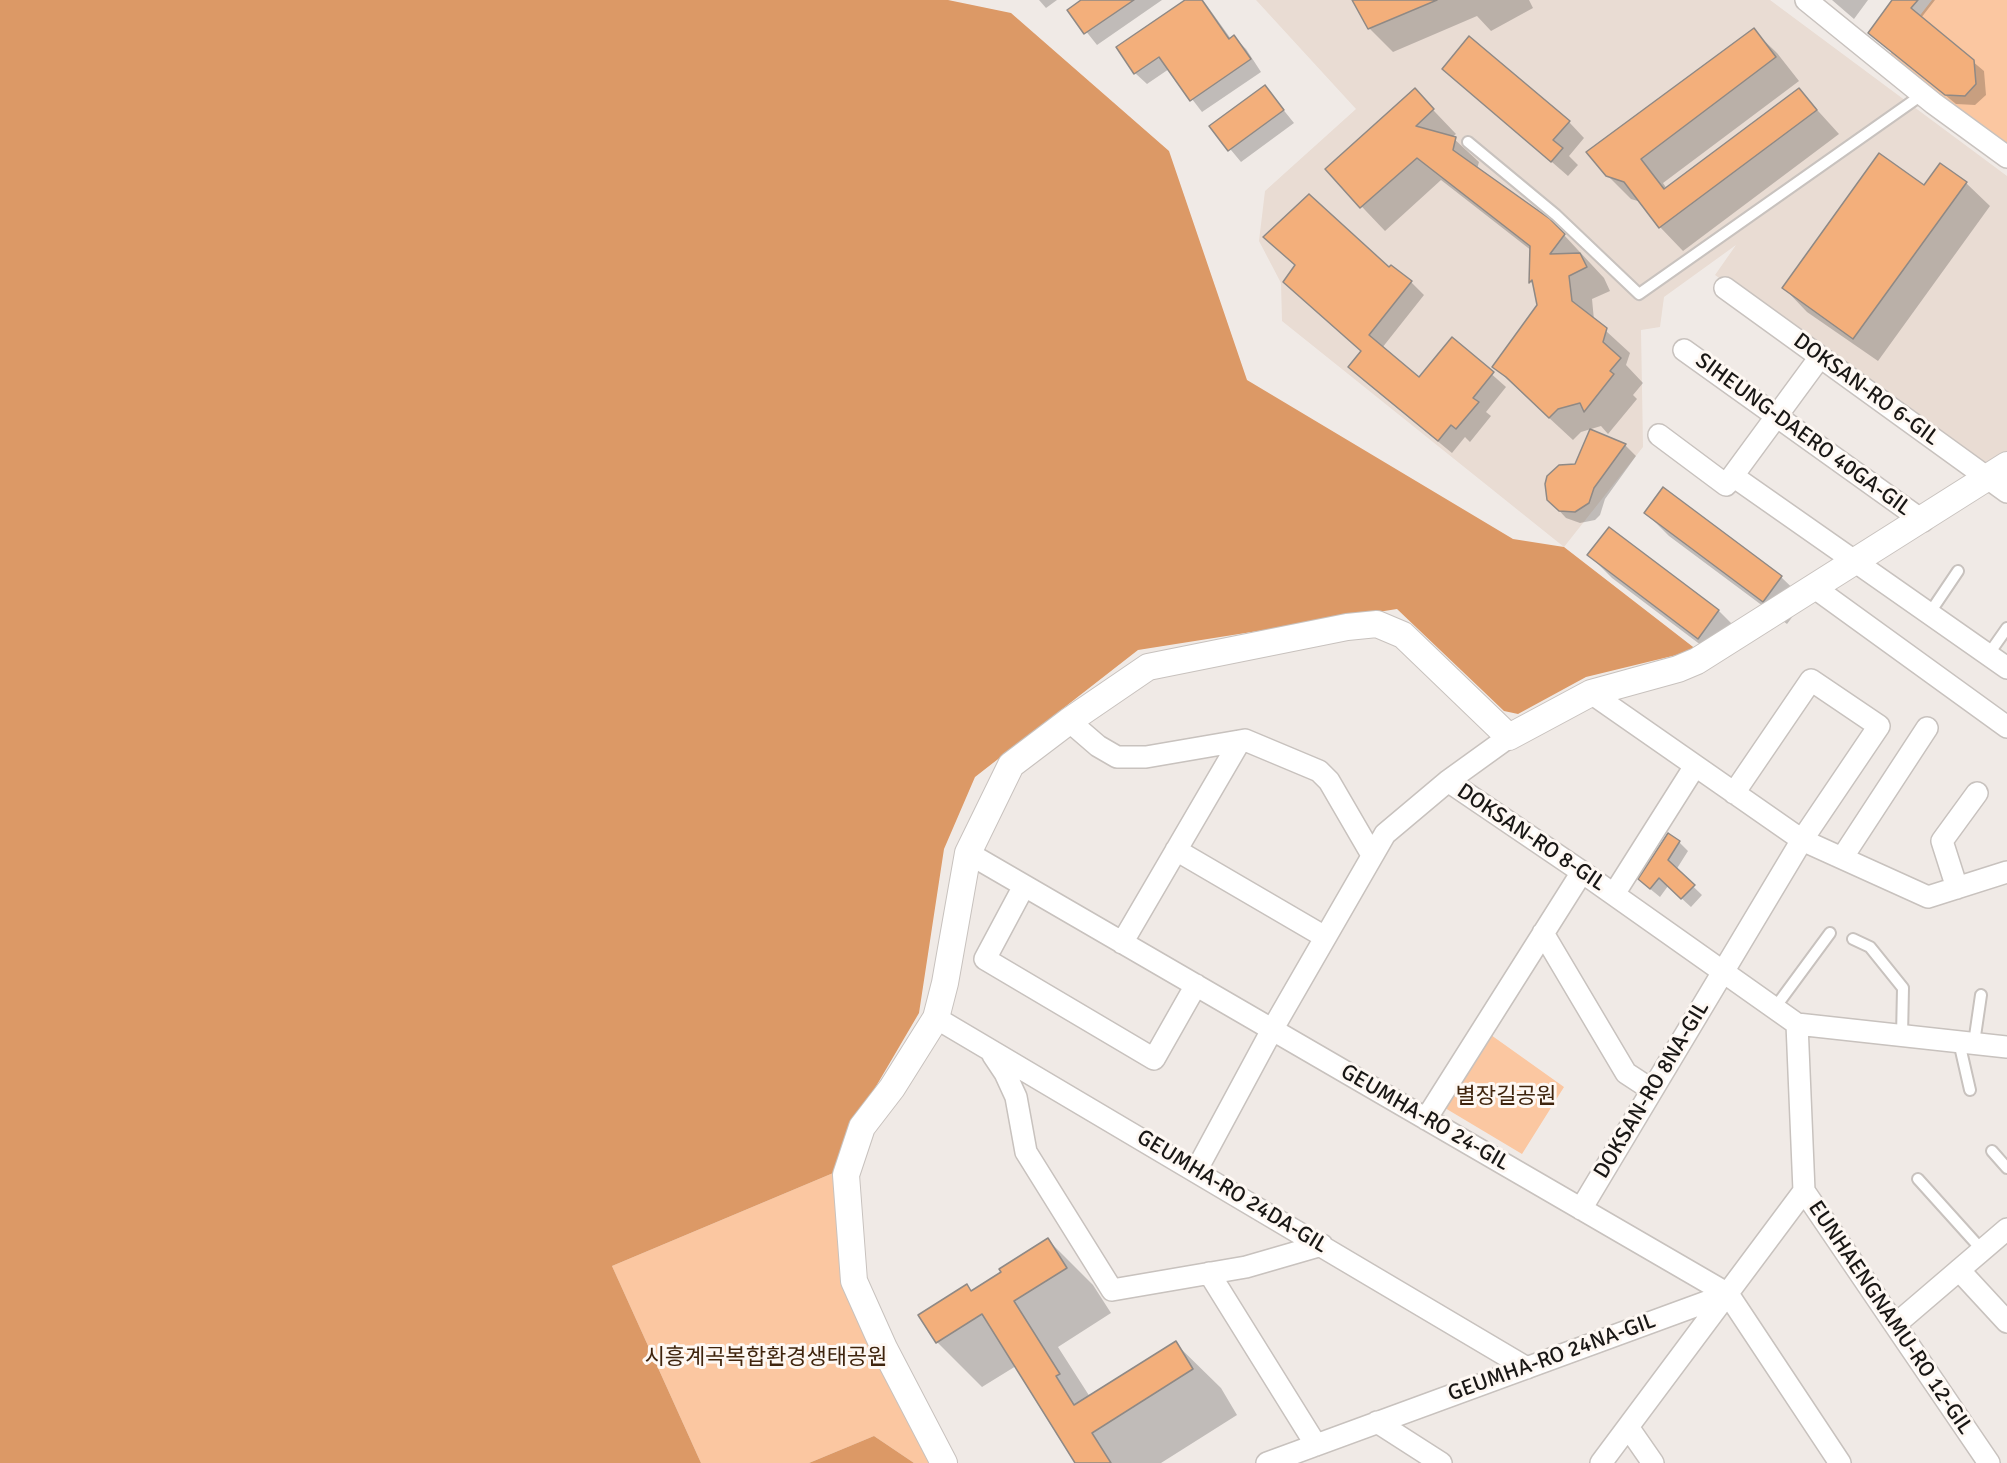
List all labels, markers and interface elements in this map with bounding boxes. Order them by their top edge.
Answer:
street label: DOKSAN-RO 6-GIL [1788,328,1944,452]
street label: SIHEUNG-DAERO 40GA-GIL [1690,348,1916,522]
street label: DOKSAN-RO 8-GIL [1452,778,1610,898]
street label: DOKSAN-RO 8NA-GIL [1589,997,1715,1183]
street label: GEUMHA-RO 24-GIL [1336,1059,1514,1177]
park label: 별장길공원 [1455,1084,1557,1110]
street label: GEUMHA-RO 24DA-GIL [1132,1125,1332,1259]
street label: EUNHAENGNAMU-RO 12-GIL [1802,1196,1978,1440]
street label: GEUMHA-RO 24NA-GIL [1445,1308,1659,1408]
park label: 시흥계곡복합환경생태공원 [645,1345,887,1371]

